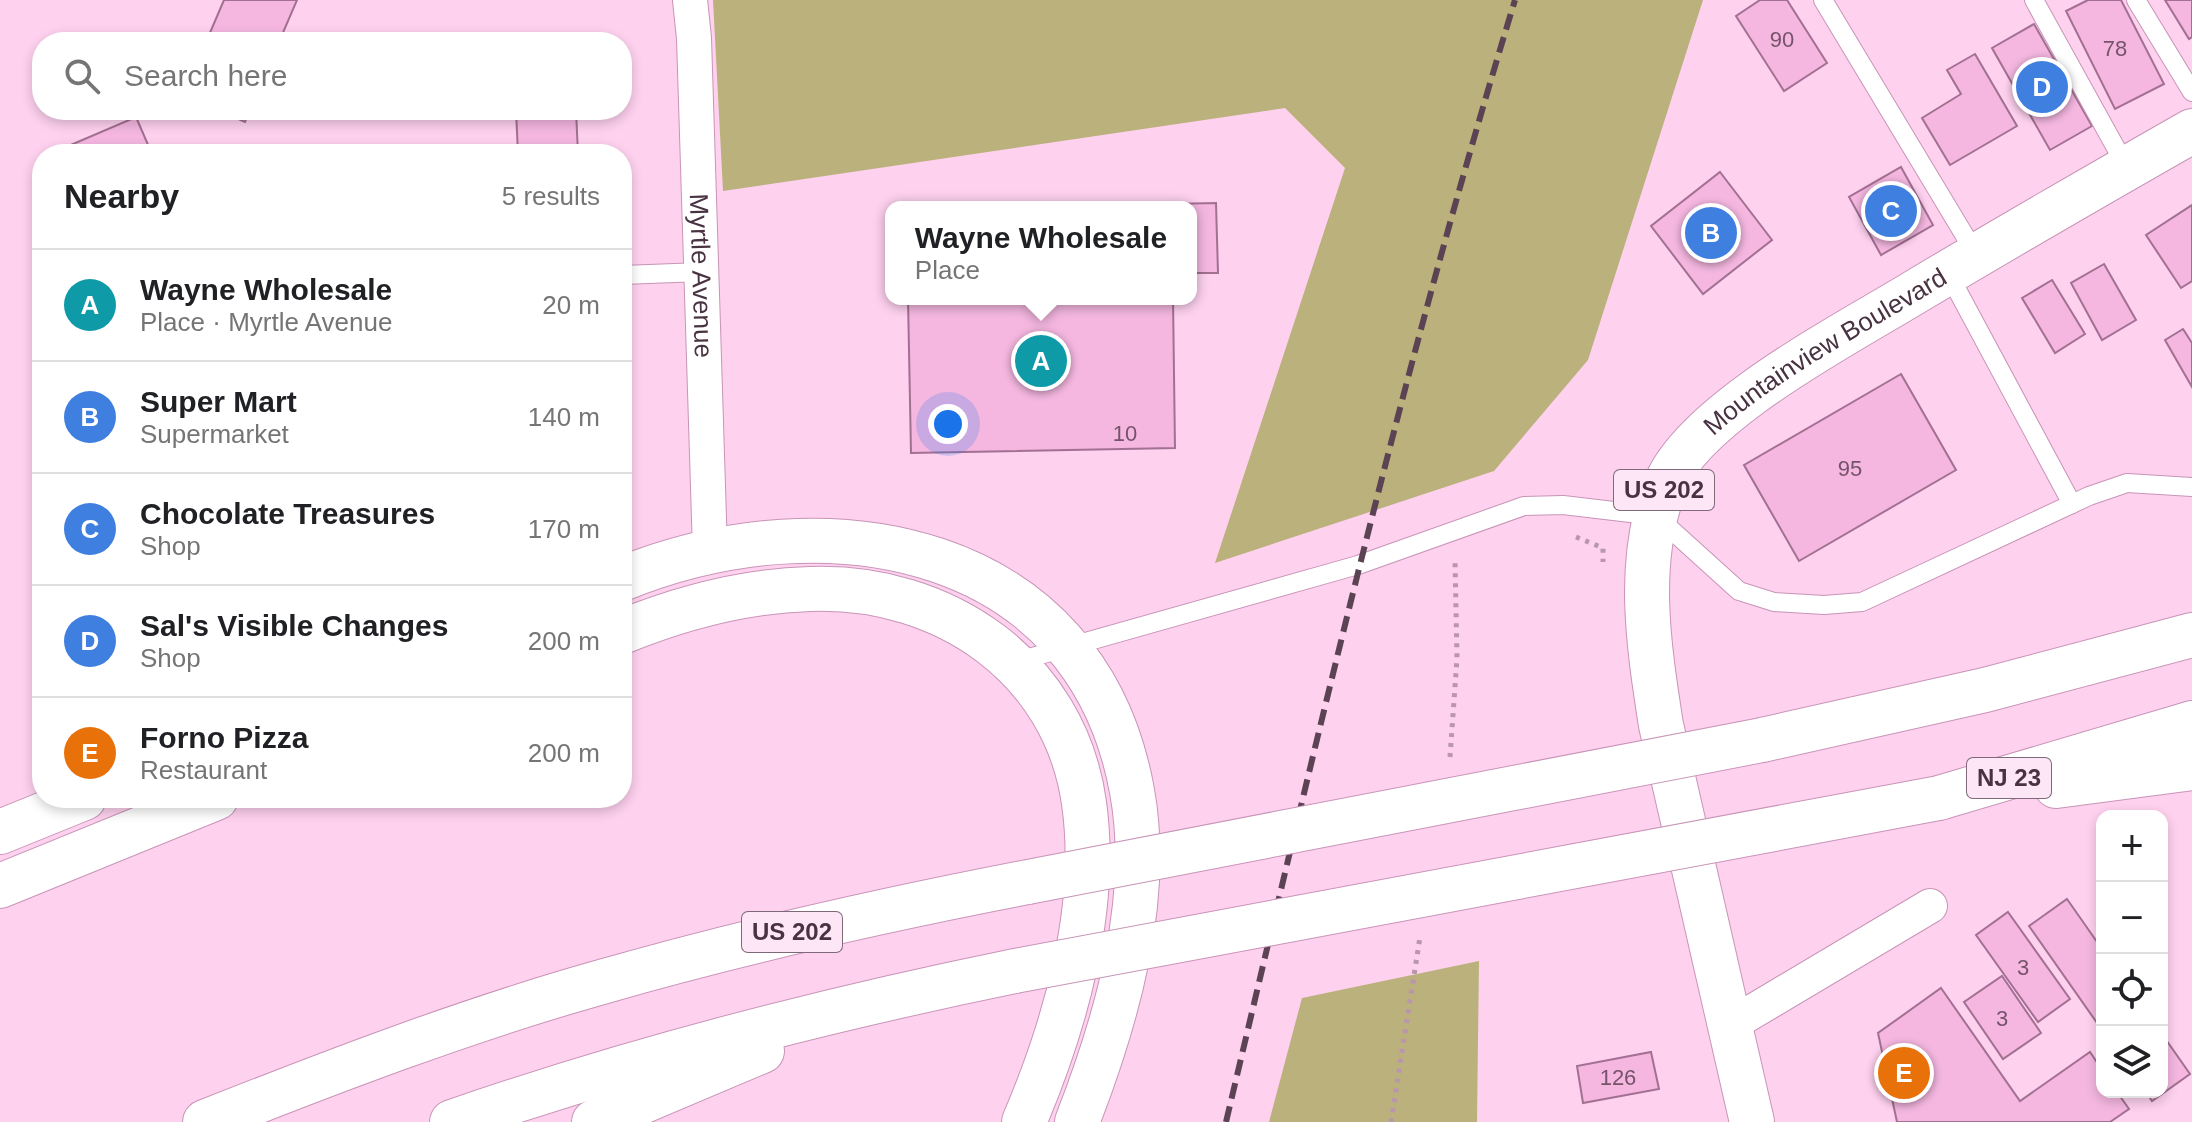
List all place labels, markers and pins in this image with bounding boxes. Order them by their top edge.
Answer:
pin: D [2016,57,2068,117]
pin: C [1865,181,1917,241]
pin: B [1685,203,1737,263]
pin: A [1015,331,1067,391]
pin: E [1878,1043,1930,1103]

